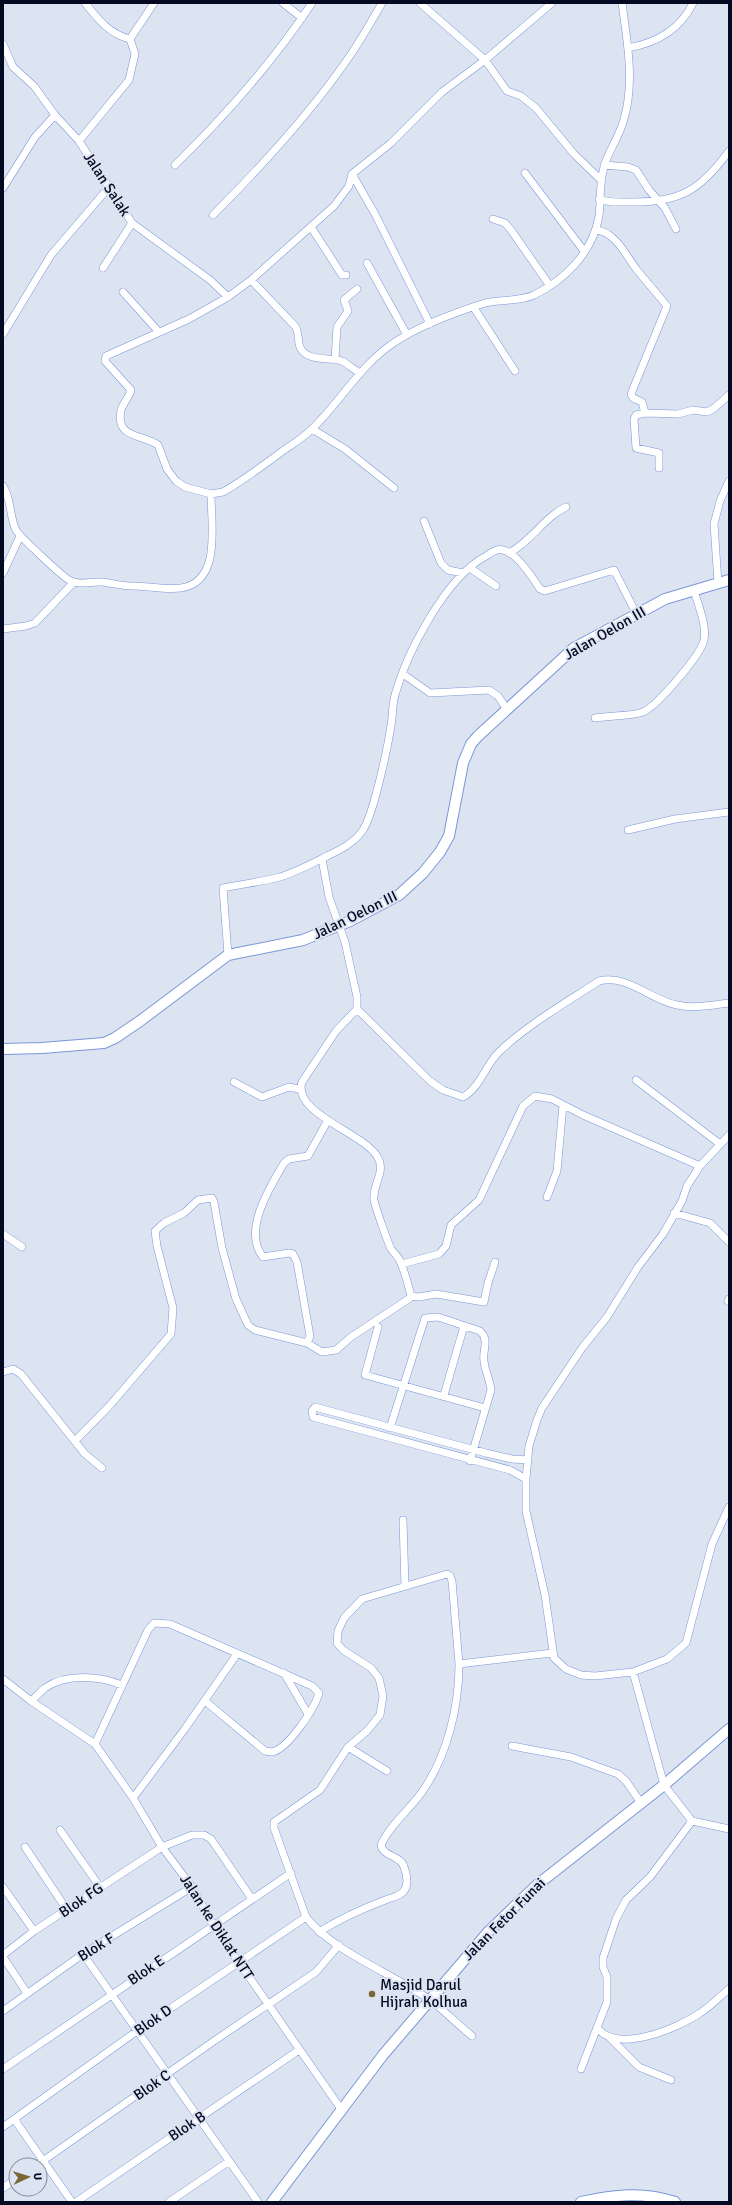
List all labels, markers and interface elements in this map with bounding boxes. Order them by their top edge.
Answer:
street label: Jalan Salak [80,149,135,220]
street label: Jalan Oelon III [561,602,649,664]
street label: Jalan Oelon III [310,887,400,943]
street label: Jalan ke Diklat NTT [176,1871,258,1984]
street label: Jalan Fetor Funai [459,1874,549,1964]
street label: Blok FG [56,1879,106,1921]
street label: Blok F [74,1929,118,1965]
street label: Blok E [124,1951,168,1989]
place label: Masjid Darul Hijrah Kolhua [380,1976,468,2011]
marker: Masjid Darul Hijrah Kolhua [367,1989,377,1999]
street label: Blok D [131,2001,175,2039]
street label: Blok C [130,2066,174,2104]
street label: Blok B [165,2107,209,2145]
north arrow [8,2157,48,2197]
text: U [31,2172,44,2180]

